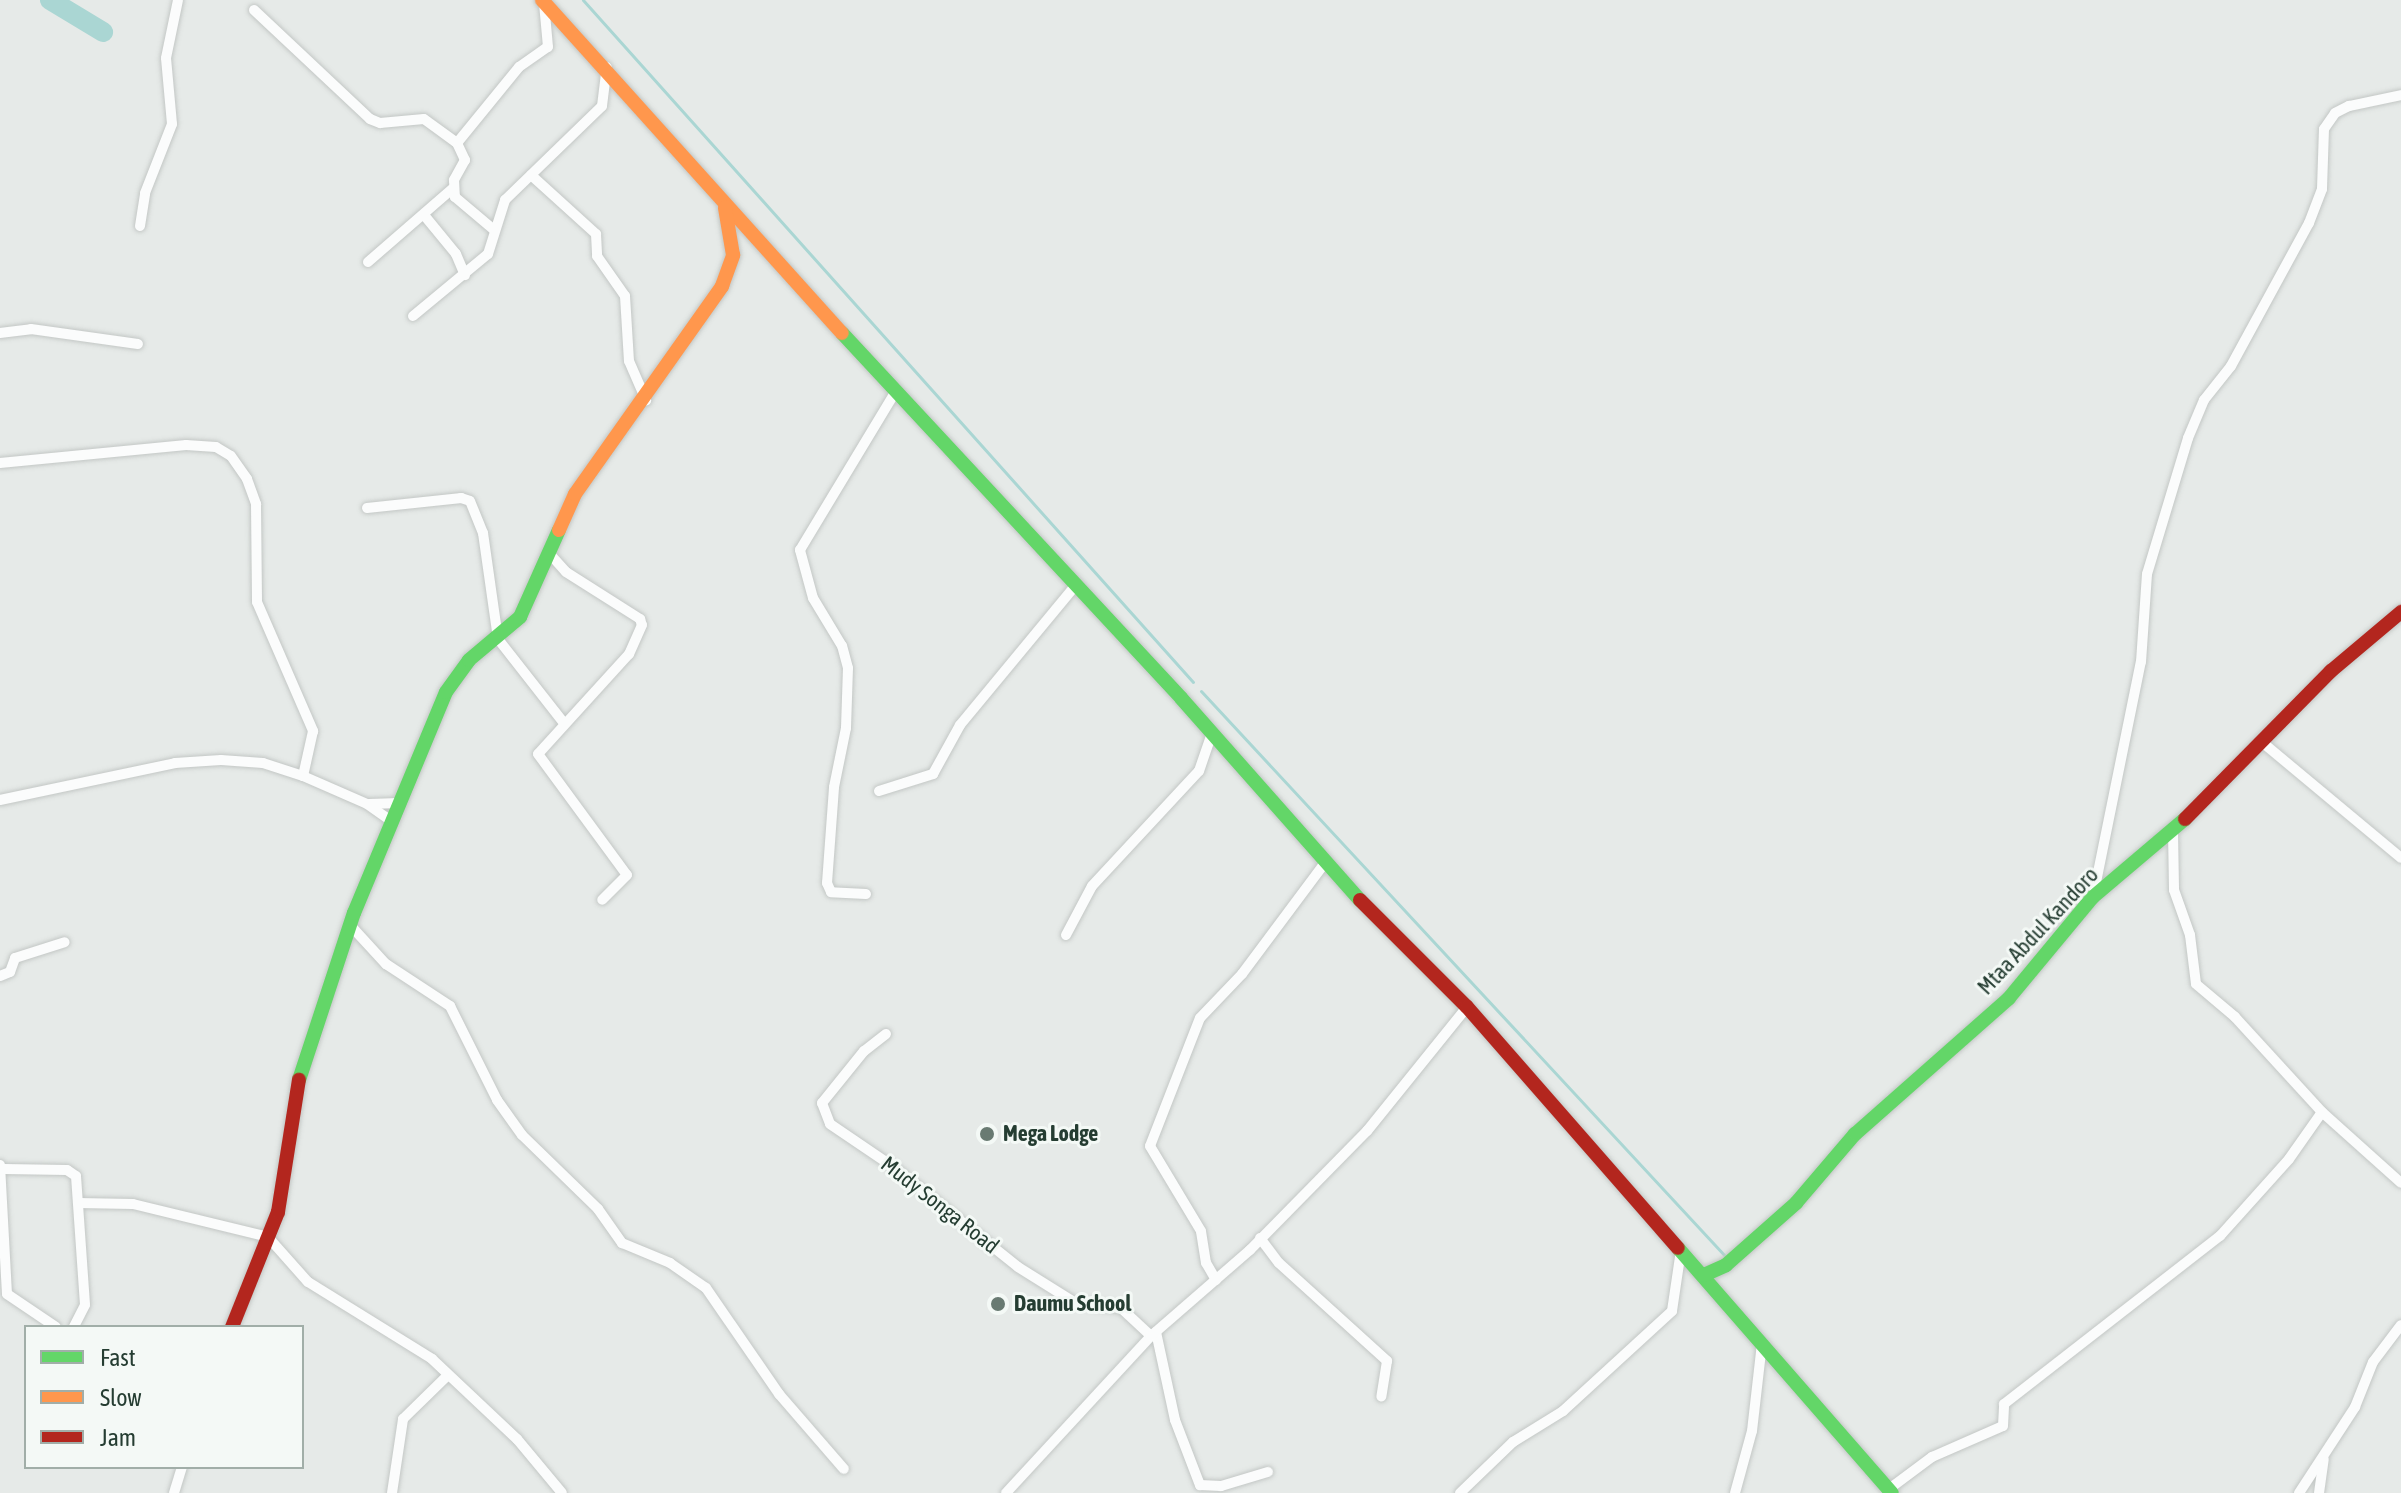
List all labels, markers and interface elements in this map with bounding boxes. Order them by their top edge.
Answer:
street label: Mtaa Abdul Kandoro [1972,862,2104,1000]
place label: Mega Lodge [1003,1121,1098,1147]
marker: Mega Lodge [978,1125,996,1143]
street label: Mudy Songa Road [876,1151,1004,1259]
place label: Daumu School [1014,1291,1131,1317]
marker: Daumu School [989,1295,1007,1313]
legend [24,1325,304,1469]
text: Fast [100,1344,136,1371]
text: Slow [100,1384,142,1411]
text: Jam [100,1424,136,1451]

